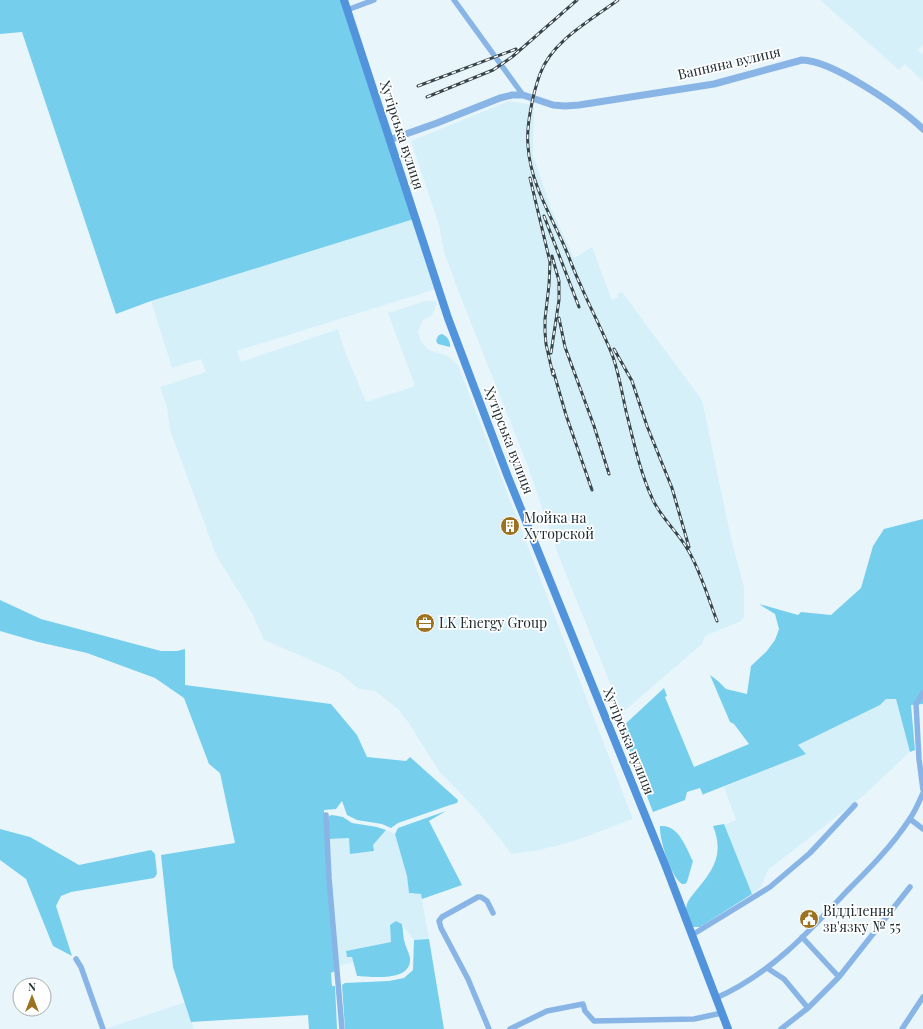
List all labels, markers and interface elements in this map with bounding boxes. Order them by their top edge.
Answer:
street label: Вапняна вулиця [676,41,783,84]
street label: Хутірська вулиця [376,78,429,192]
street label: Хутірська вулиця [480,383,539,497]
place label: Мойка на Хуторской [524,508,594,543]
building icon: Мойка на Хуторской [499,515,521,537]
office icon: LK Energy Group [414,612,436,634]
place label: LK Energy Group [439,613,547,632]
street label: Хутірська вулиця [599,685,660,798]
place label: Відділення зв'язку № 55 [823,901,901,936]
public building icon: Відділення зв'язку № 55 [798,908,820,930]
north arrow [12,977,52,1017]
text: N [28,979,36,994]

